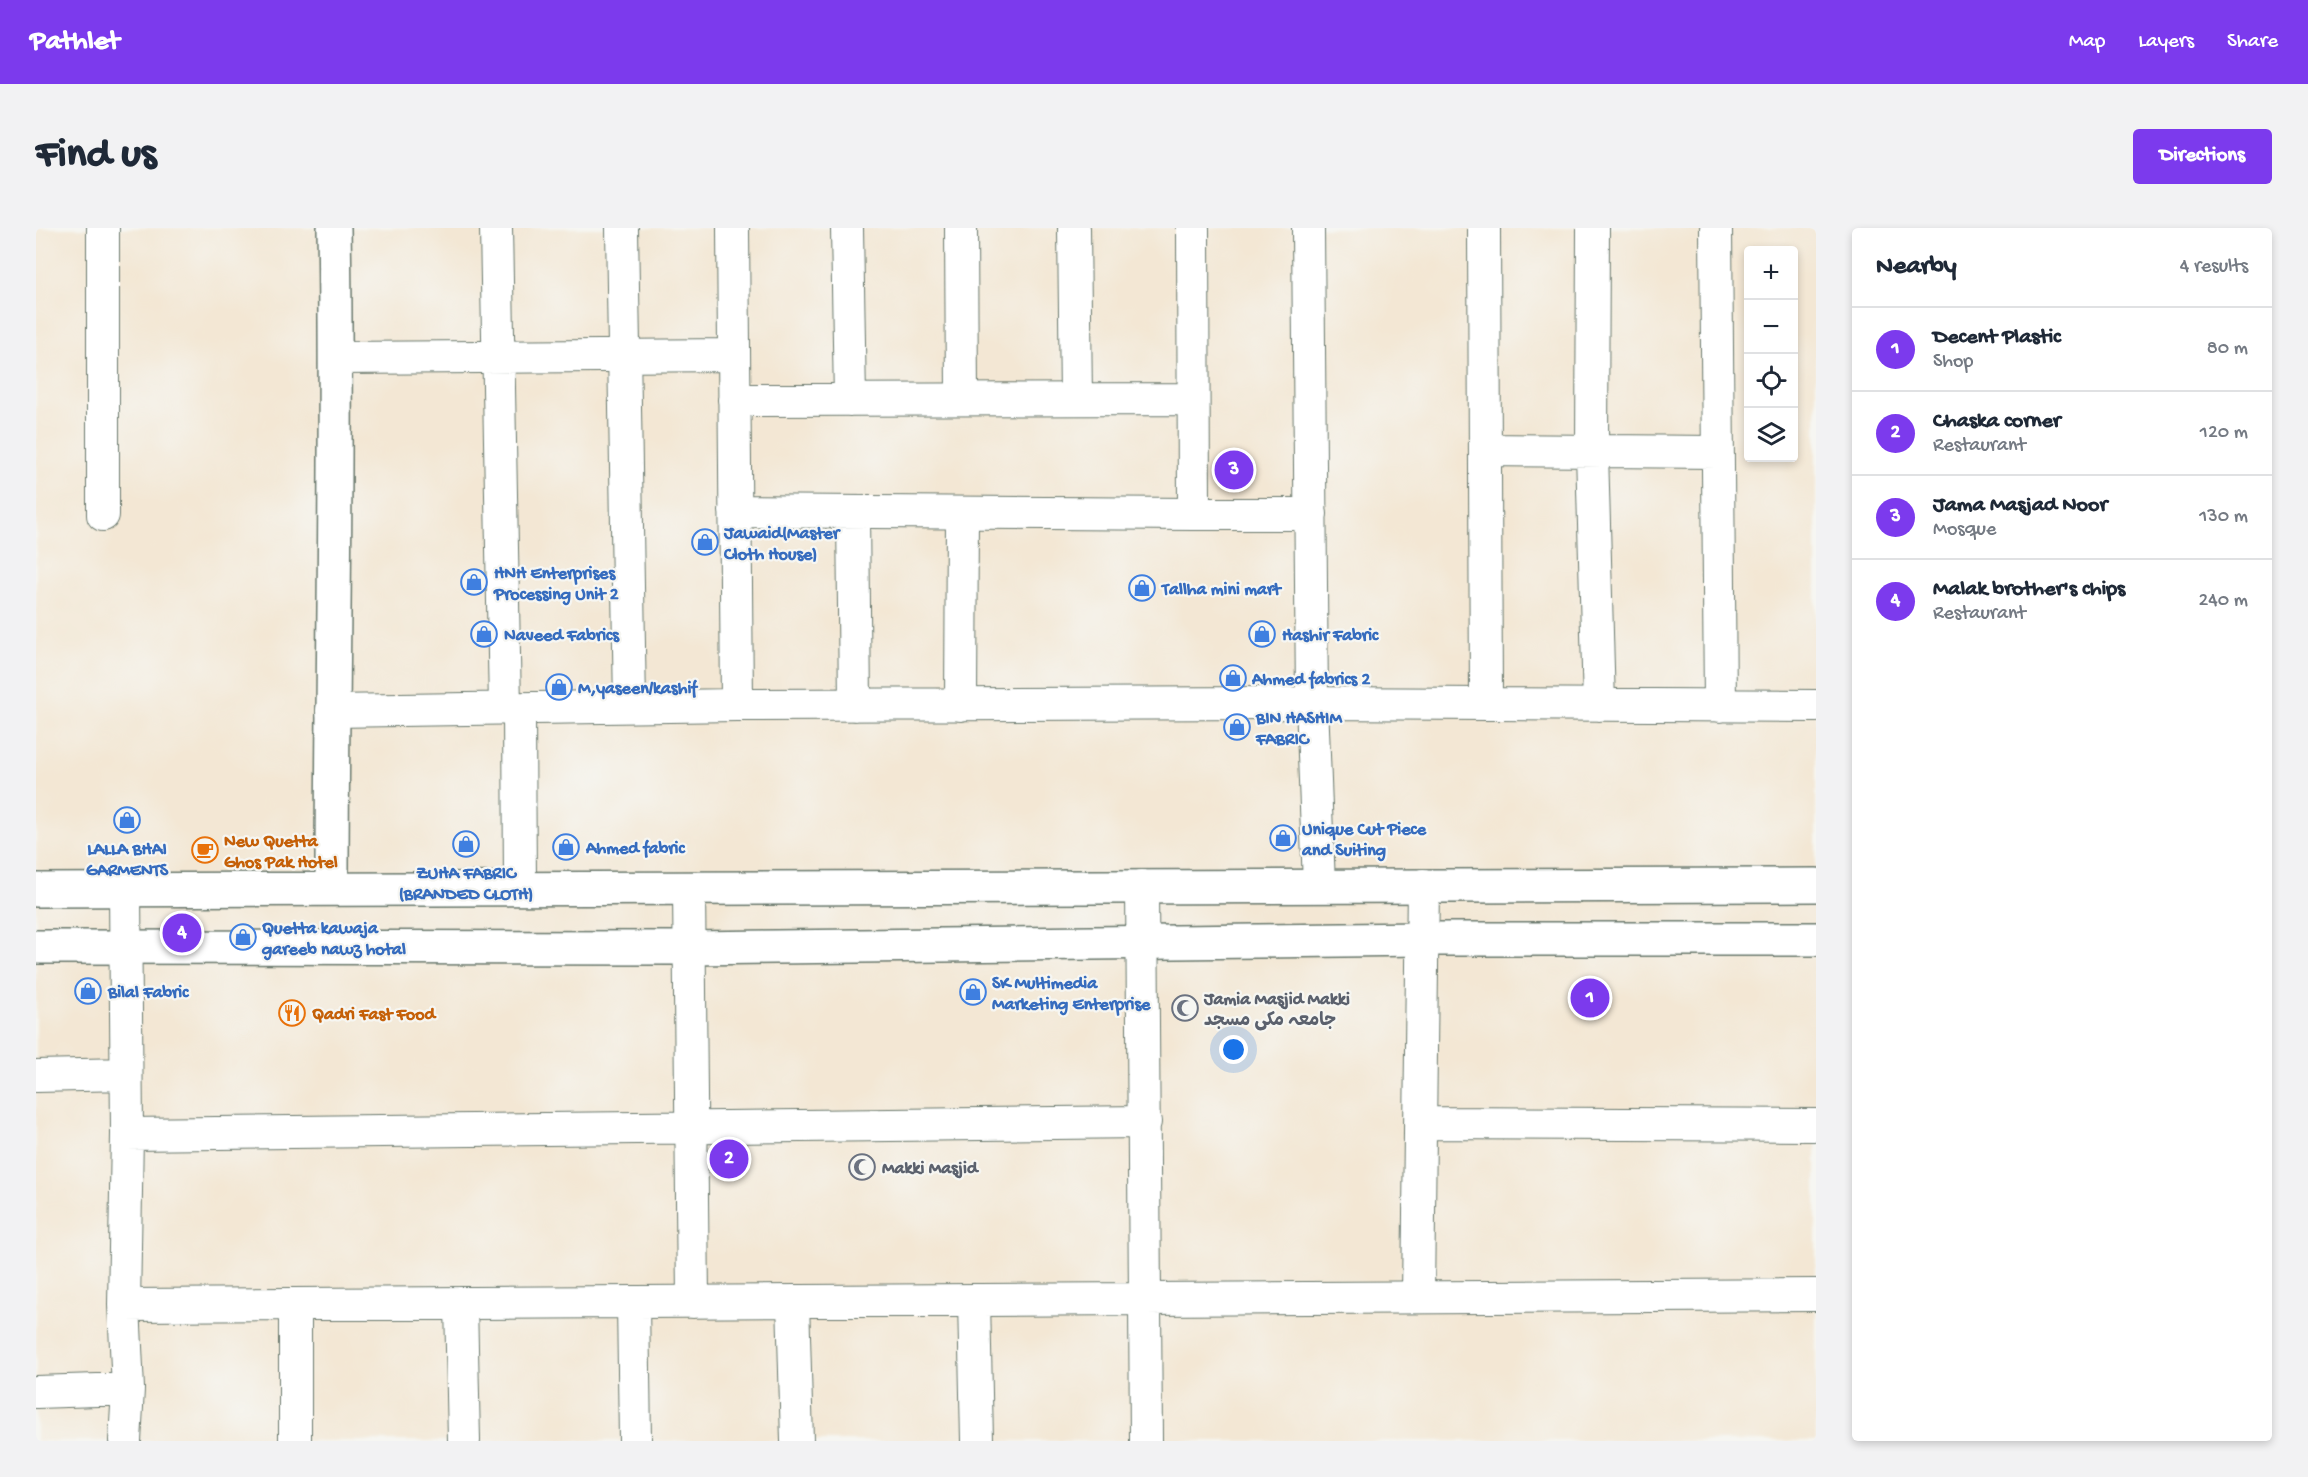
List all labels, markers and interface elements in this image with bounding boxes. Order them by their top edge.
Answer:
text: Pathlet [30,26,120,59]
text: Map [2069,30,2105,55]
text: Layers [2138,30,2194,55]
text: Share [2227,30,2278,55]
button: Directions [2133,129,2272,184]
text: Find us [36,132,156,181]
map controls [1744,246,1798,462]
button: + [1744,246,1798,300]
text: Nearby [1876,252,1957,283]
text: 4 results [2180,256,2248,279]
button: − [1744,300,1798,354]
text: Decent Plastic [1933,325,2061,351]
text: 1 [1891,338,1900,361]
text: 80 m [2207,338,2248,361]
text: Shop [1933,351,1973,374]
button: locate [1744,354,1798,408]
button: layers [1744,408,1798,462]
text: Chaska corner [1933,409,2061,435]
text: 2 [1891,422,1900,445]
text: 120 m [2200,422,2248,445]
text: Restaurant [1933,435,2026,458]
pin: 3 [1214,448,1254,492]
text: Jama Masjad Noor [1933,493,2107,519]
text: 3 [1890,506,1901,529]
text: 130 m [2199,506,2248,529]
text: Mosque [1933,519,1996,542]
place label: Jawaid(Master Cloth House) [723,524,842,566]
shop icon: Jawaid(Master Cloth House) [690,527,720,557]
place label: HNH Enterprises Processing Unit 2 [493,564,619,606]
shop icon: HNH Enterprises Processing Unit 2 [459,567,489,597]
shop icon: Tallha mini mart [1127,573,1157,603]
text: Malak brother's chips [1933,577,2125,603]
place label: Tallha mini mart [1160,580,1282,601]
text: 4 [1891,590,1900,613]
text: 240 m [2198,590,2248,613]
text: Restaurant [1933,603,2026,626]
shop icon: Naveed Fabrics [469,619,499,649]
shop icon: Hashir Fabric [1247,619,1277,649]
place label: Naveed Fabrics [504,626,620,647]
place label: Hashir Fabric [1282,626,1379,647]
shop icon: Ahmed fabrics 2 [1218,663,1248,693]
place label: Ahmed fabrics 2 [1251,670,1370,691]
shop icon: M,yaseen/kashif [544,672,574,702]
place label: M,yaseen/kashif [578,679,698,700]
place label: BIN HASHIM FABRIC [1255,709,1342,751]
shop icon: BIN HASHIM FABRIC [1222,712,1252,742]
shop icon: LALLA BHAI GARMENTS [112,805,142,835]
place label: Unique Cut Piece and Suiting [1301,820,1427,862]
shop icon: Unique Cut Piece and Suiting [1268,823,1298,853]
shop icon: ZUHA FABRIC (BRANDED CLOTH) [451,829,481,859]
place label: New Quetta Ghos Pak Hotel [224,832,338,874]
shop icon: Ahmed fabric [551,832,581,862]
cafe icon: New Quetta Ghos Pak Hotel [190,835,220,865]
place label: Ahmed fabric [585,839,685,860]
place label: LALLA BHAI GARMENTS [86,840,169,882]
place label: ZUHA FABRIC (BRANDED CLOTH) [399,864,533,906]
pin: 4 [162,910,202,956]
place label: Quetta kawaja gareeb nawz hotal [261,919,406,961]
shop icon: Quetta kawaja gareeb nawz hotal [228,922,258,952]
place label: SK Multimedia Marketing Enterprise [992,974,1151,1016]
shop icon: Bilal Fabric [73,976,103,1006]
pin: 1 [1570,976,1610,1020]
shop icon: SK Multimedia Marketing Enterprise [958,977,988,1007]
place label: Bilal Fabric [107,983,189,1004]
place label: Jamia Masjid Makki جامعہ مکی مسجد [1203,990,1350,1032]
mosque icon: Jamia Masjid Makki جامعہ مکی مسجد [1170,993,1200,1023]
restaurant icon: Qadri Fast Food [277,998,307,1028]
place label: Qadri Fast Food [312,1005,438,1026]
your location [1219,1035,1248,1064]
pin: 2 [710,1136,748,1182]
mosque icon: Makki Masjid [847,1152,877,1182]
place label: Makki Masjid [882,1159,980,1180]

